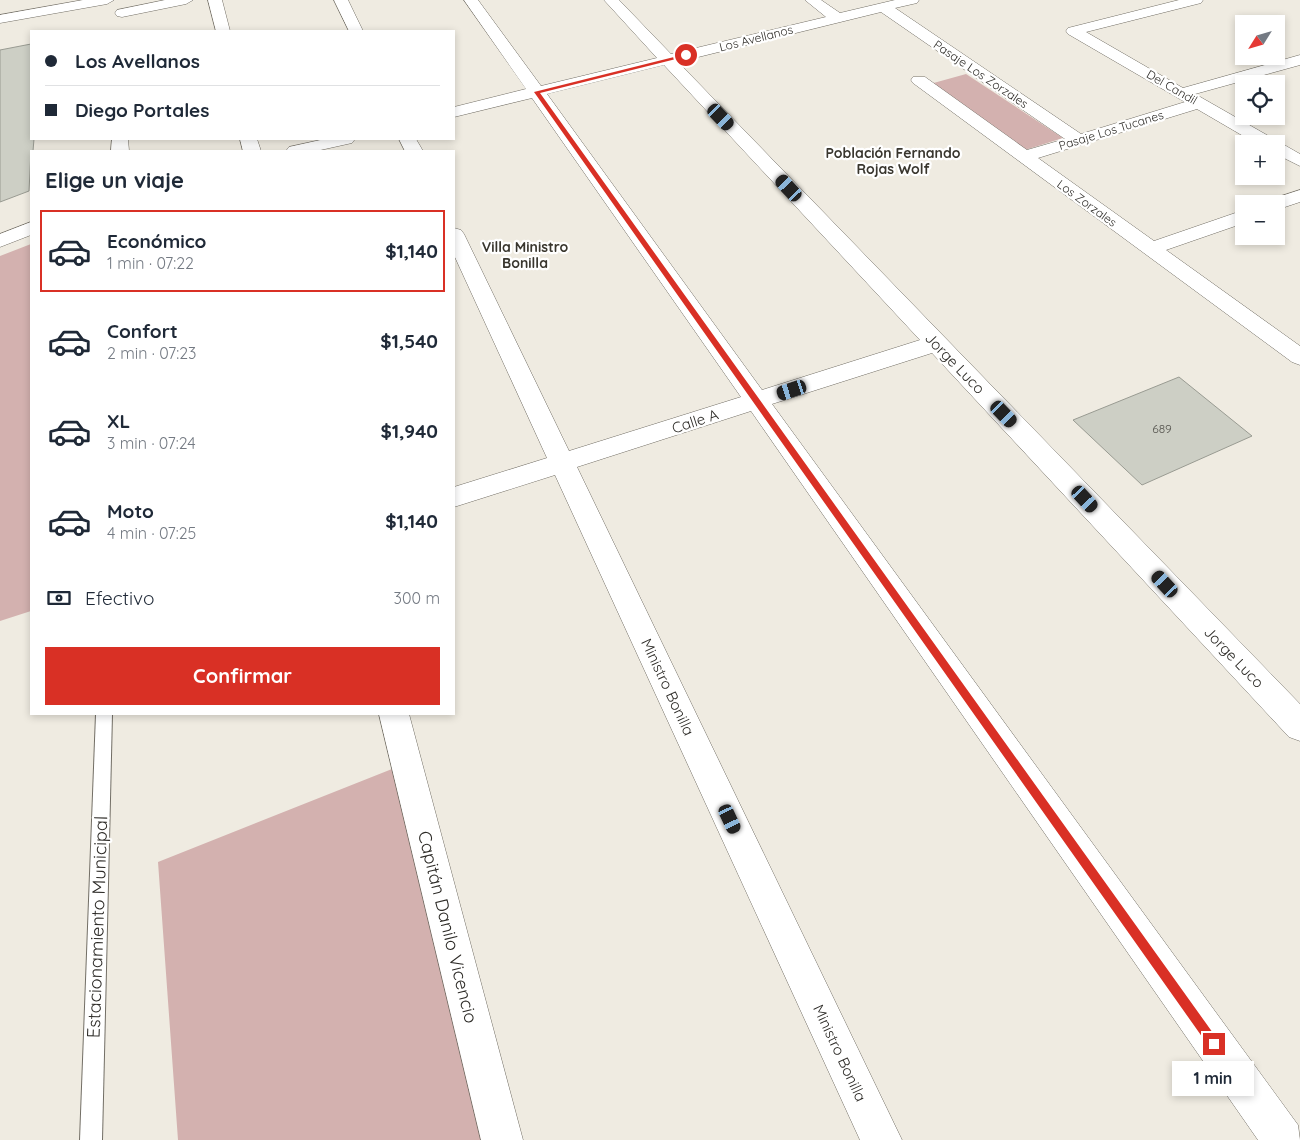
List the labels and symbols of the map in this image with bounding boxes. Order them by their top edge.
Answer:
north arrow [1235,15,1285,65]
street label: Los Avellanos [717,21,795,54]
street label: Pasaje Los Zorzales [931,37,1031,111]
route start [675,44,697,66]
street label: Del Candil [1144,66,1200,108]
car [705,101,736,133]
street label: Pasaje Los Tucanes [1057,107,1165,153]
district label: Población Fernando Rojas Wolf [826,144,961,178]
car [773,172,804,204]
street label: Los Zorzales [1054,176,1120,230]
district label: Villa Ministro Bonilla [482,238,568,272]
street label: Jorge Luco [921,328,989,398]
car [775,378,808,402]
car [988,398,1019,430]
street label: Calle A [669,404,721,437]
house number: 689 [1152,421,1172,436]
car [1069,483,1100,515]
car [1149,568,1180,600]
street label: Jorge Luco [1200,622,1268,692]
street label: Ministro Bonilla [637,635,699,739]
car [716,802,743,836]
street label: Estacionamiento Municipal [82,816,112,1038]
street label: Capitán Danilo Vicencio [413,828,483,1026]
street label: Ministro Bonilla [809,1001,871,1105]
route end [1203,1033,1225,1055]
callout: 1 min [1173,1062,1255,1096]

